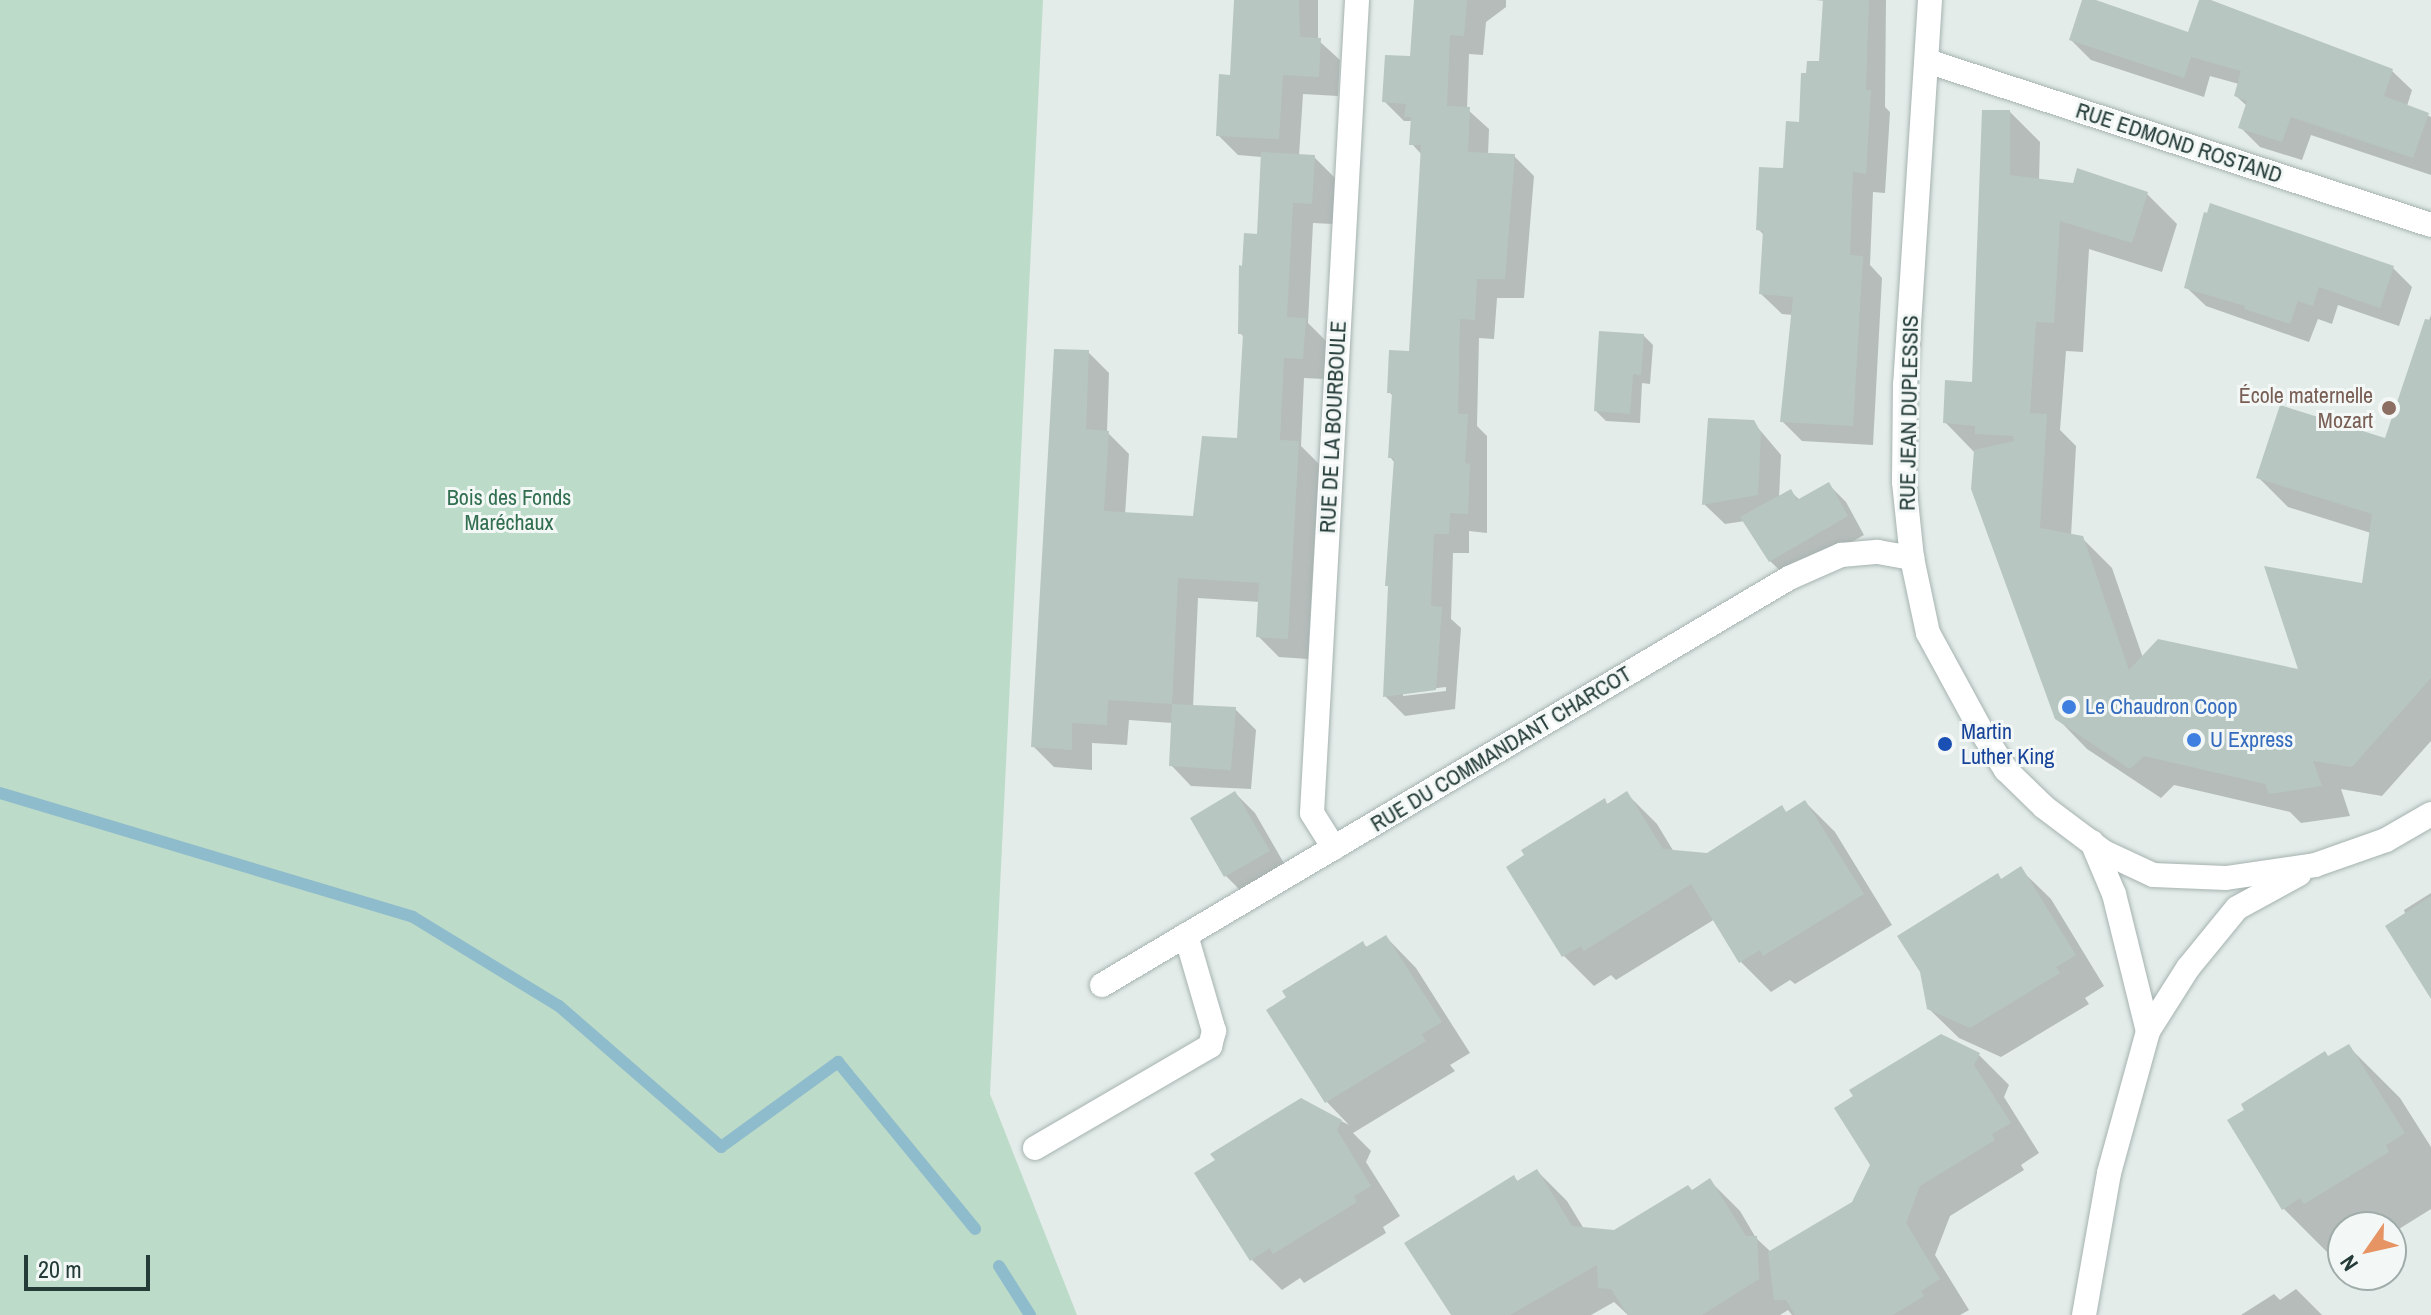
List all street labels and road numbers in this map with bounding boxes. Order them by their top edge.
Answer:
street label: RUE EDMOND ROSTAND [2073,97,2285,189]
street label: RUE JEAN DUPLESSIS [1894,315,1924,511]
street label: RUE DE LA BOURBOULE [1314,320,1352,534]
street label: RUE DU COMMANDANT CHARCOT [1366,661,1636,837]

